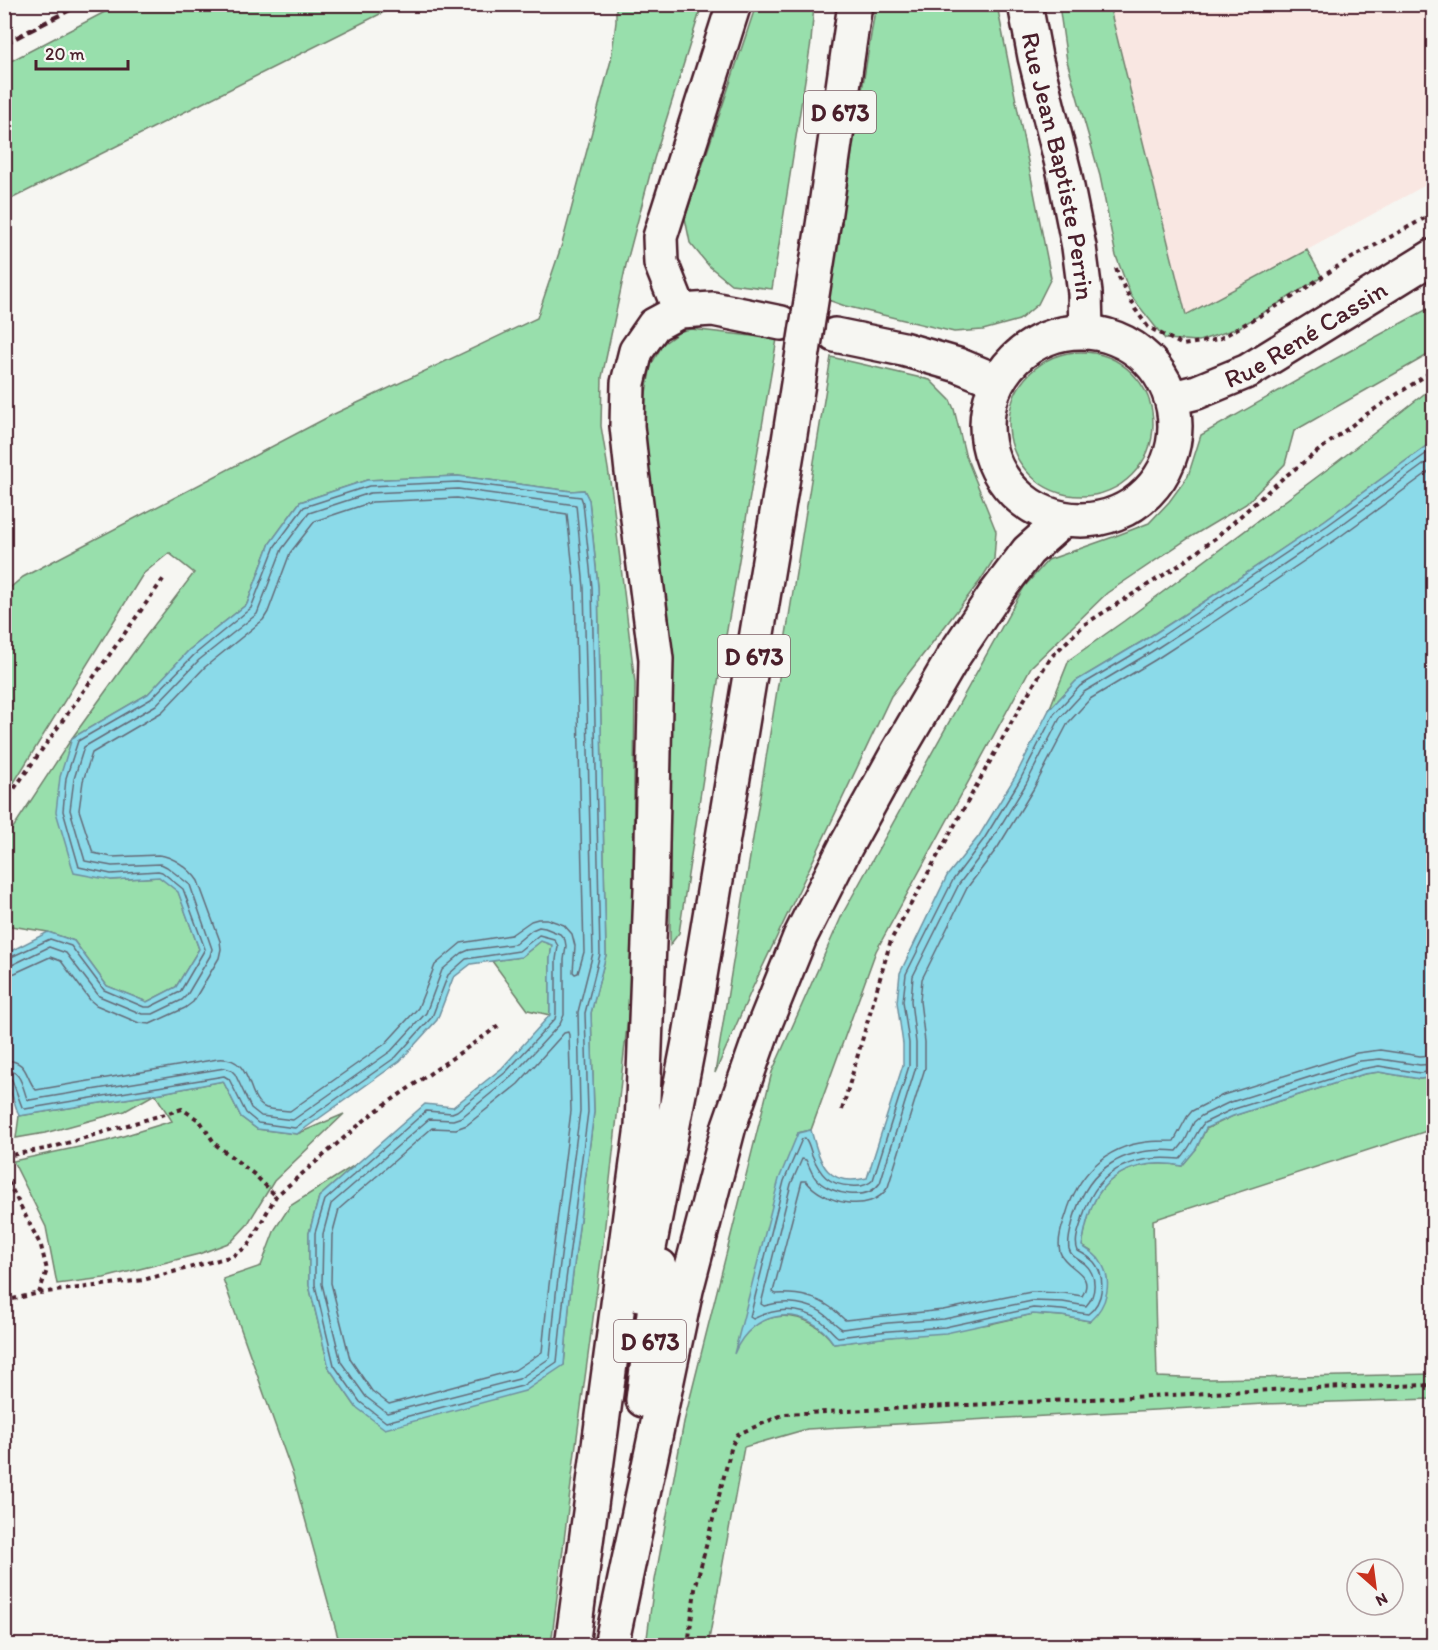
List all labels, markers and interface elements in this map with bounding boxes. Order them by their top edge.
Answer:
street label: Rue Jean Baptiste Perrin [1015,30,1101,301]
scale bar [36,33,128,71]
text: 20 m [45,43,85,65]
road number: D 673 [804,91,876,133]
street label: Rue René Cassin [1219,273,1393,395]
road number: D 673 [718,635,790,677]
road number: D 673 [614,1320,686,1362]
north arrow [1345,1557,1405,1617]
text: N [1373,1589,1391,1611]

